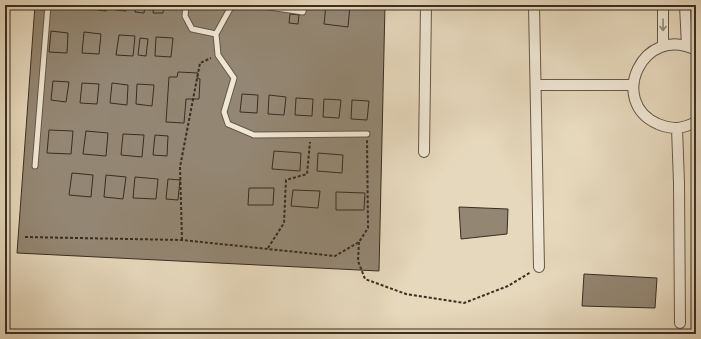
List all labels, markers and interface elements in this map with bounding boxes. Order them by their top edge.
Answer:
one-way arrow [659,18,667,31]

